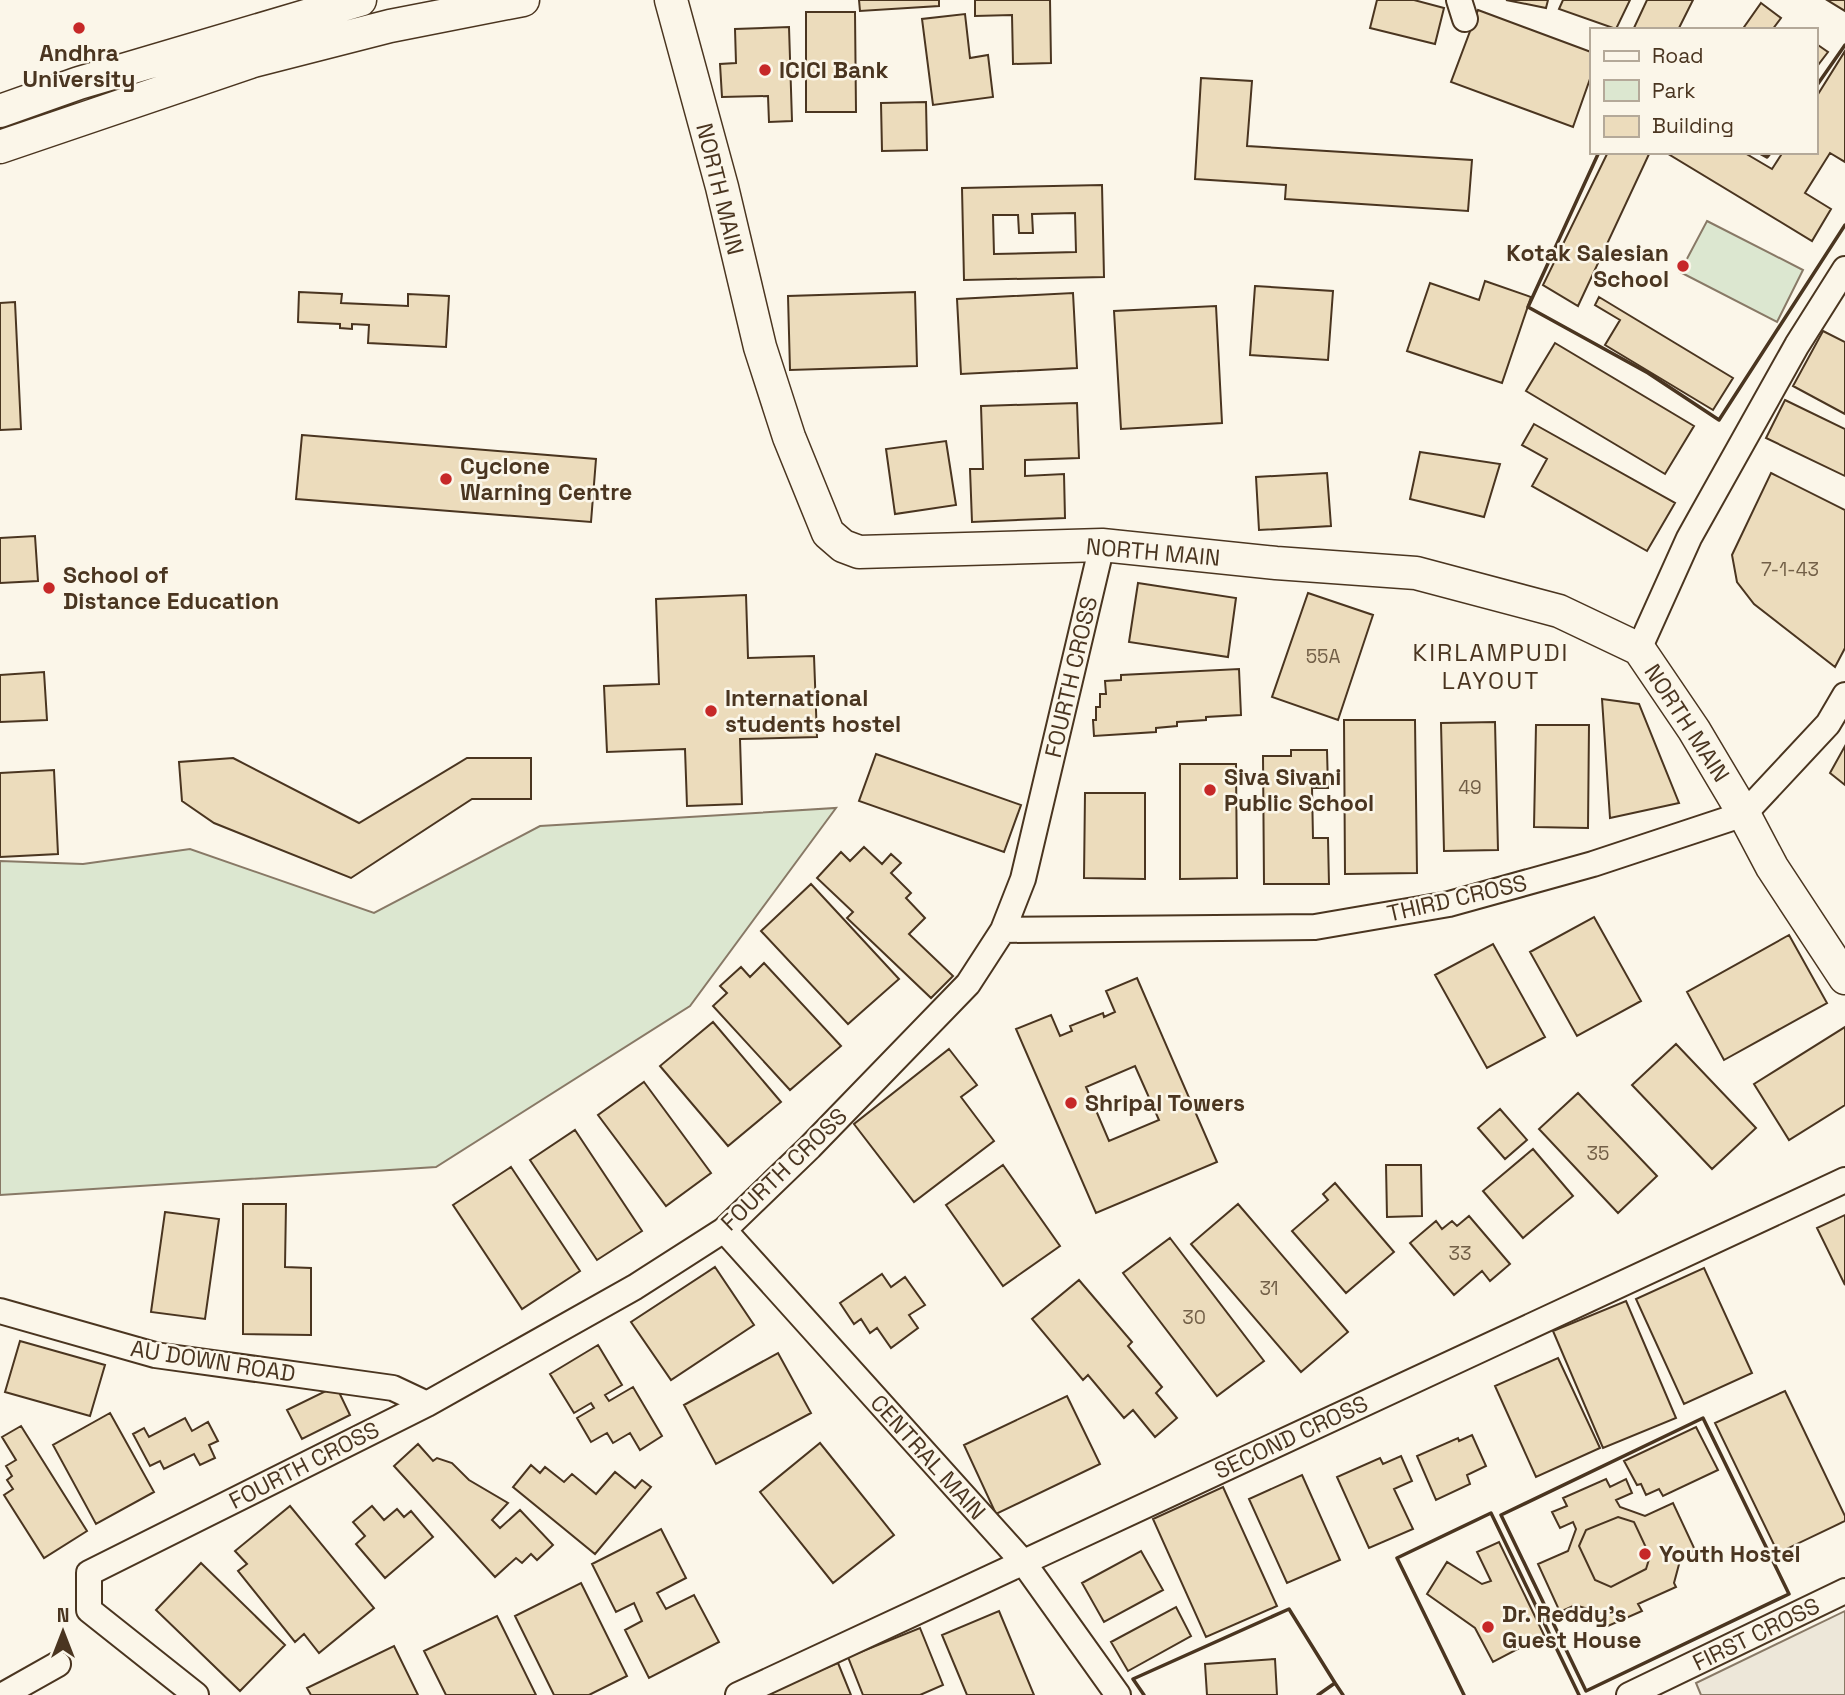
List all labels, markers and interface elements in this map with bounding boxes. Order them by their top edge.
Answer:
marker: Andhra University [71,20,87,36]
legend [1590,28,1817,154]
place label: Andhra University [23,38,135,94]
text: Road [1652,42,1704,69]
place label: ICICI Bank [779,55,888,85]
marker: ICICI Bank [757,62,773,78]
text: Park [1652,77,1696,104]
text: Building [1652,112,1734,139]
street label: NORTH MAIN [689,120,751,258]
place label: Kotak Salesian School [1506,238,1669,294]
marker: Kotak Salesian School [1675,258,1691,274]
place label: Cyclone Warning Centre [460,451,632,507]
marker: Cyclone Warning Centre [438,471,454,487]
street label: NORTH MAIN [1085,531,1221,573]
house number: 7-1-43 [1761,557,1819,582]
place label: School of Distance Education [63,560,279,616]
marker: School of Distance Education [41,580,57,596]
street label: FOURTH CROSS [1038,593,1104,761]
district label: KIRLAMPUDI LAYOUT [1413,637,1569,696]
house number: 55A [1306,644,1340,669]
street label: NORTH MAIN [1638,658,1736,788]
place label: International students hostel [725,683,901,739]
marker: International students hostel [703,703,719,719]
place label: Siva Sivani Public School [1224,762,1374,818]
house number: 49 [1458,775,1482,800]
marker: Siva Sivani Public School [1202,782,1218,798]
street label: THIRD CROSS [1384,867,1530,929]
place label: Shripal Towers [1085,1088,1245,1118]
marker: Shripal Towers [1063,1095,1079,1111]
street label: FOURTH CROSS [714,1101,854,1237]
house number: 35 [1587,1141,1609,1166]
house number: 33 [1449,1241,1471,1266]
house number: 31 [1259,1276,1279,1301]
house number: 30 [1182,1305,1206,1330]
street label: AU DOWN ROAD [128,1333,298,1389]
street label: CENTRAL MAIN [864,1388,992,1526]
street label: SECOND CROSS [1209,1388,1373,1486]
street label: FOURTH CROSS [224,1414,384,1516]
place label: Youth Hostel [1659,1539,1801,1569]
marker: Youth Hostel [1637,1546,1653,1562]
street label: FIRST CROSS [1688,1590,1824,1678]
north arrow [28,1597,98,1667]
place label: Dr. Reddy's Guest House [1502,1599,1641,1655]
text: N [57,1603,69,1628]
marker: Dr. Reddy's Guest House [1480,1619,1496,1635]

